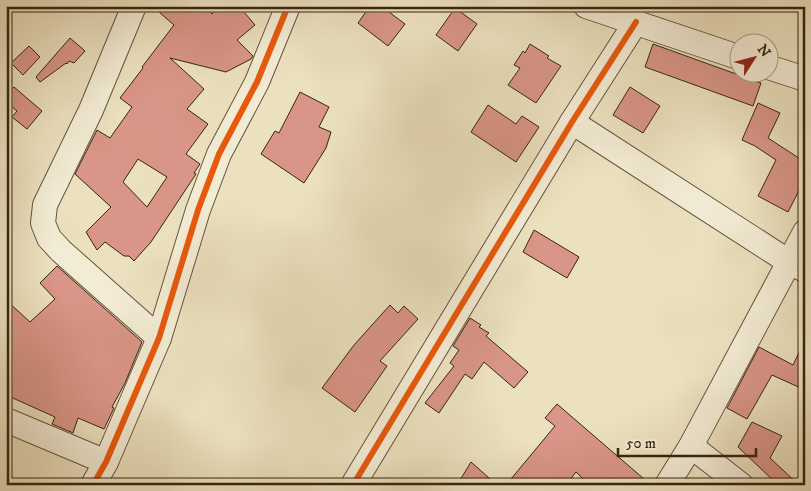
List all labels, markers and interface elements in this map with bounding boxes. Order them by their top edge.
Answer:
north arrow [728,32,778,82]
text: N [753,41,775,61]
scale bar [618,426,756,458]
text: 50 m [626,434,656,453]

